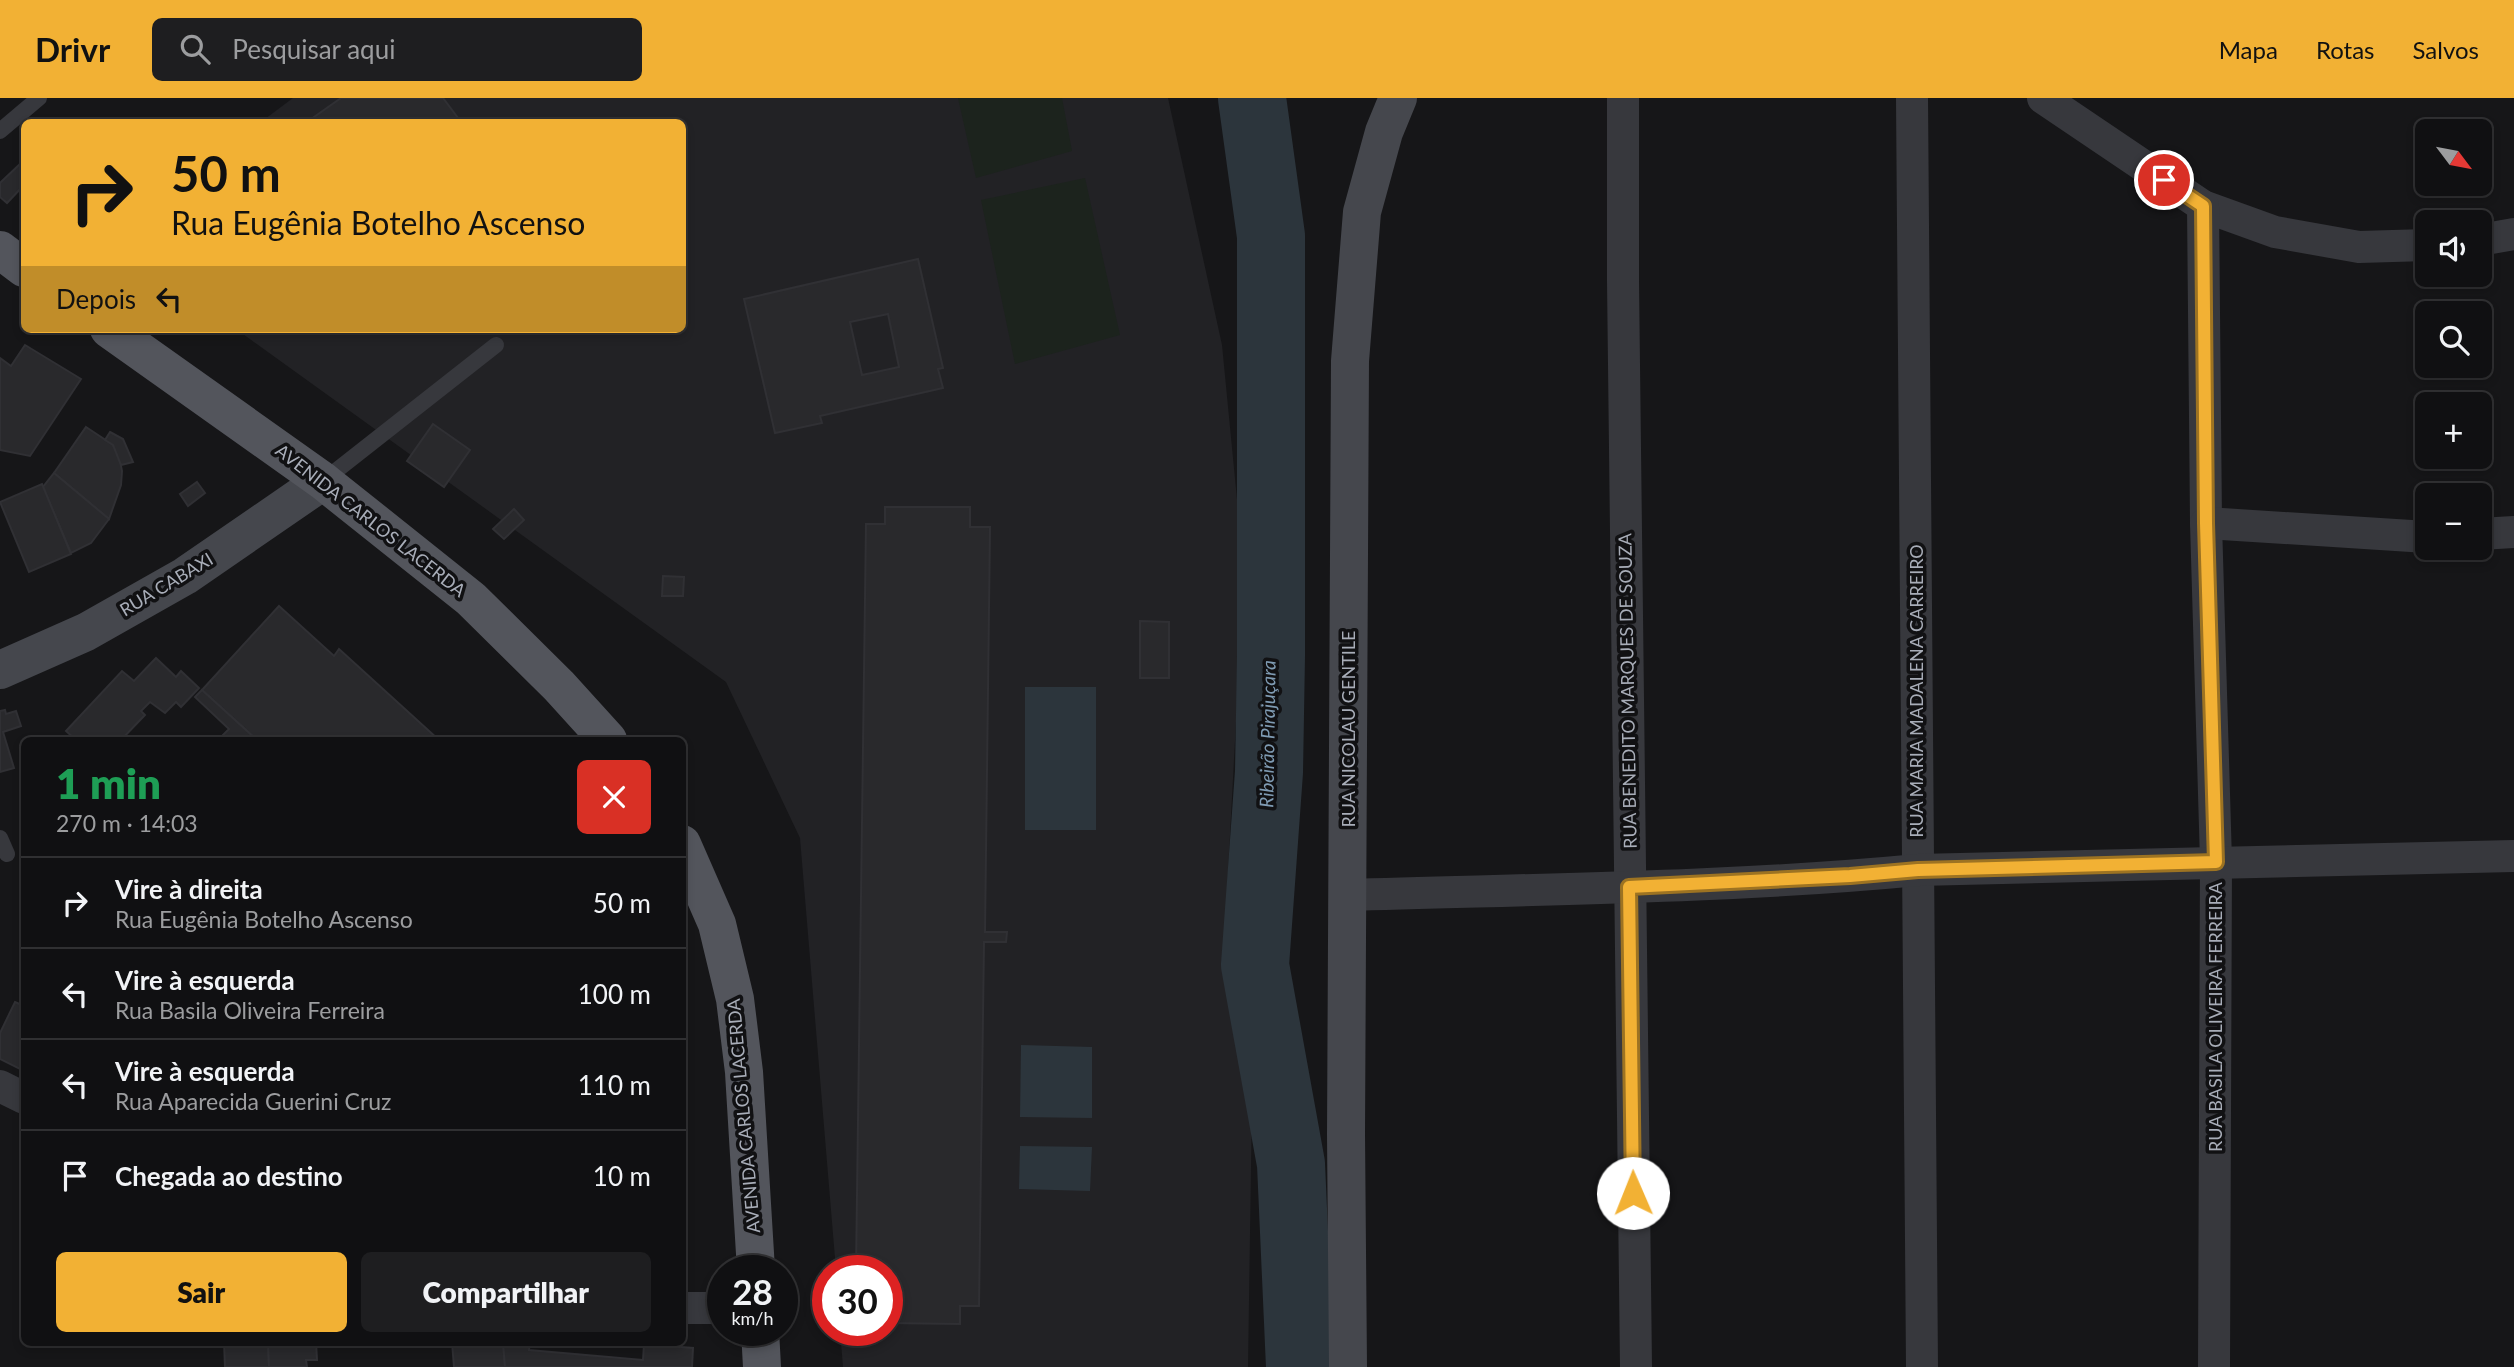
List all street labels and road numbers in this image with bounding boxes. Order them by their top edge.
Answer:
street label: AVENIDA CARLOS LACERDA [272,439,471,602]
street label: RUA BENEDITO MARQUES DE SOUZA [1613,532,1641,849]
street label: RUA MARIA MADALENA CARREIRO [1905,544,1927,838]
street label: RUA CABAXI [115,548,217,620]
street label: RUA NICOLAU GENTILE [1337,631,1359,827]
street label: RUA BASILA OLIVEIRA FERREIRA [2204,881,2226,1152]
street label: AVENIDA CARLOS LACERDA [722,997,764,1234]

